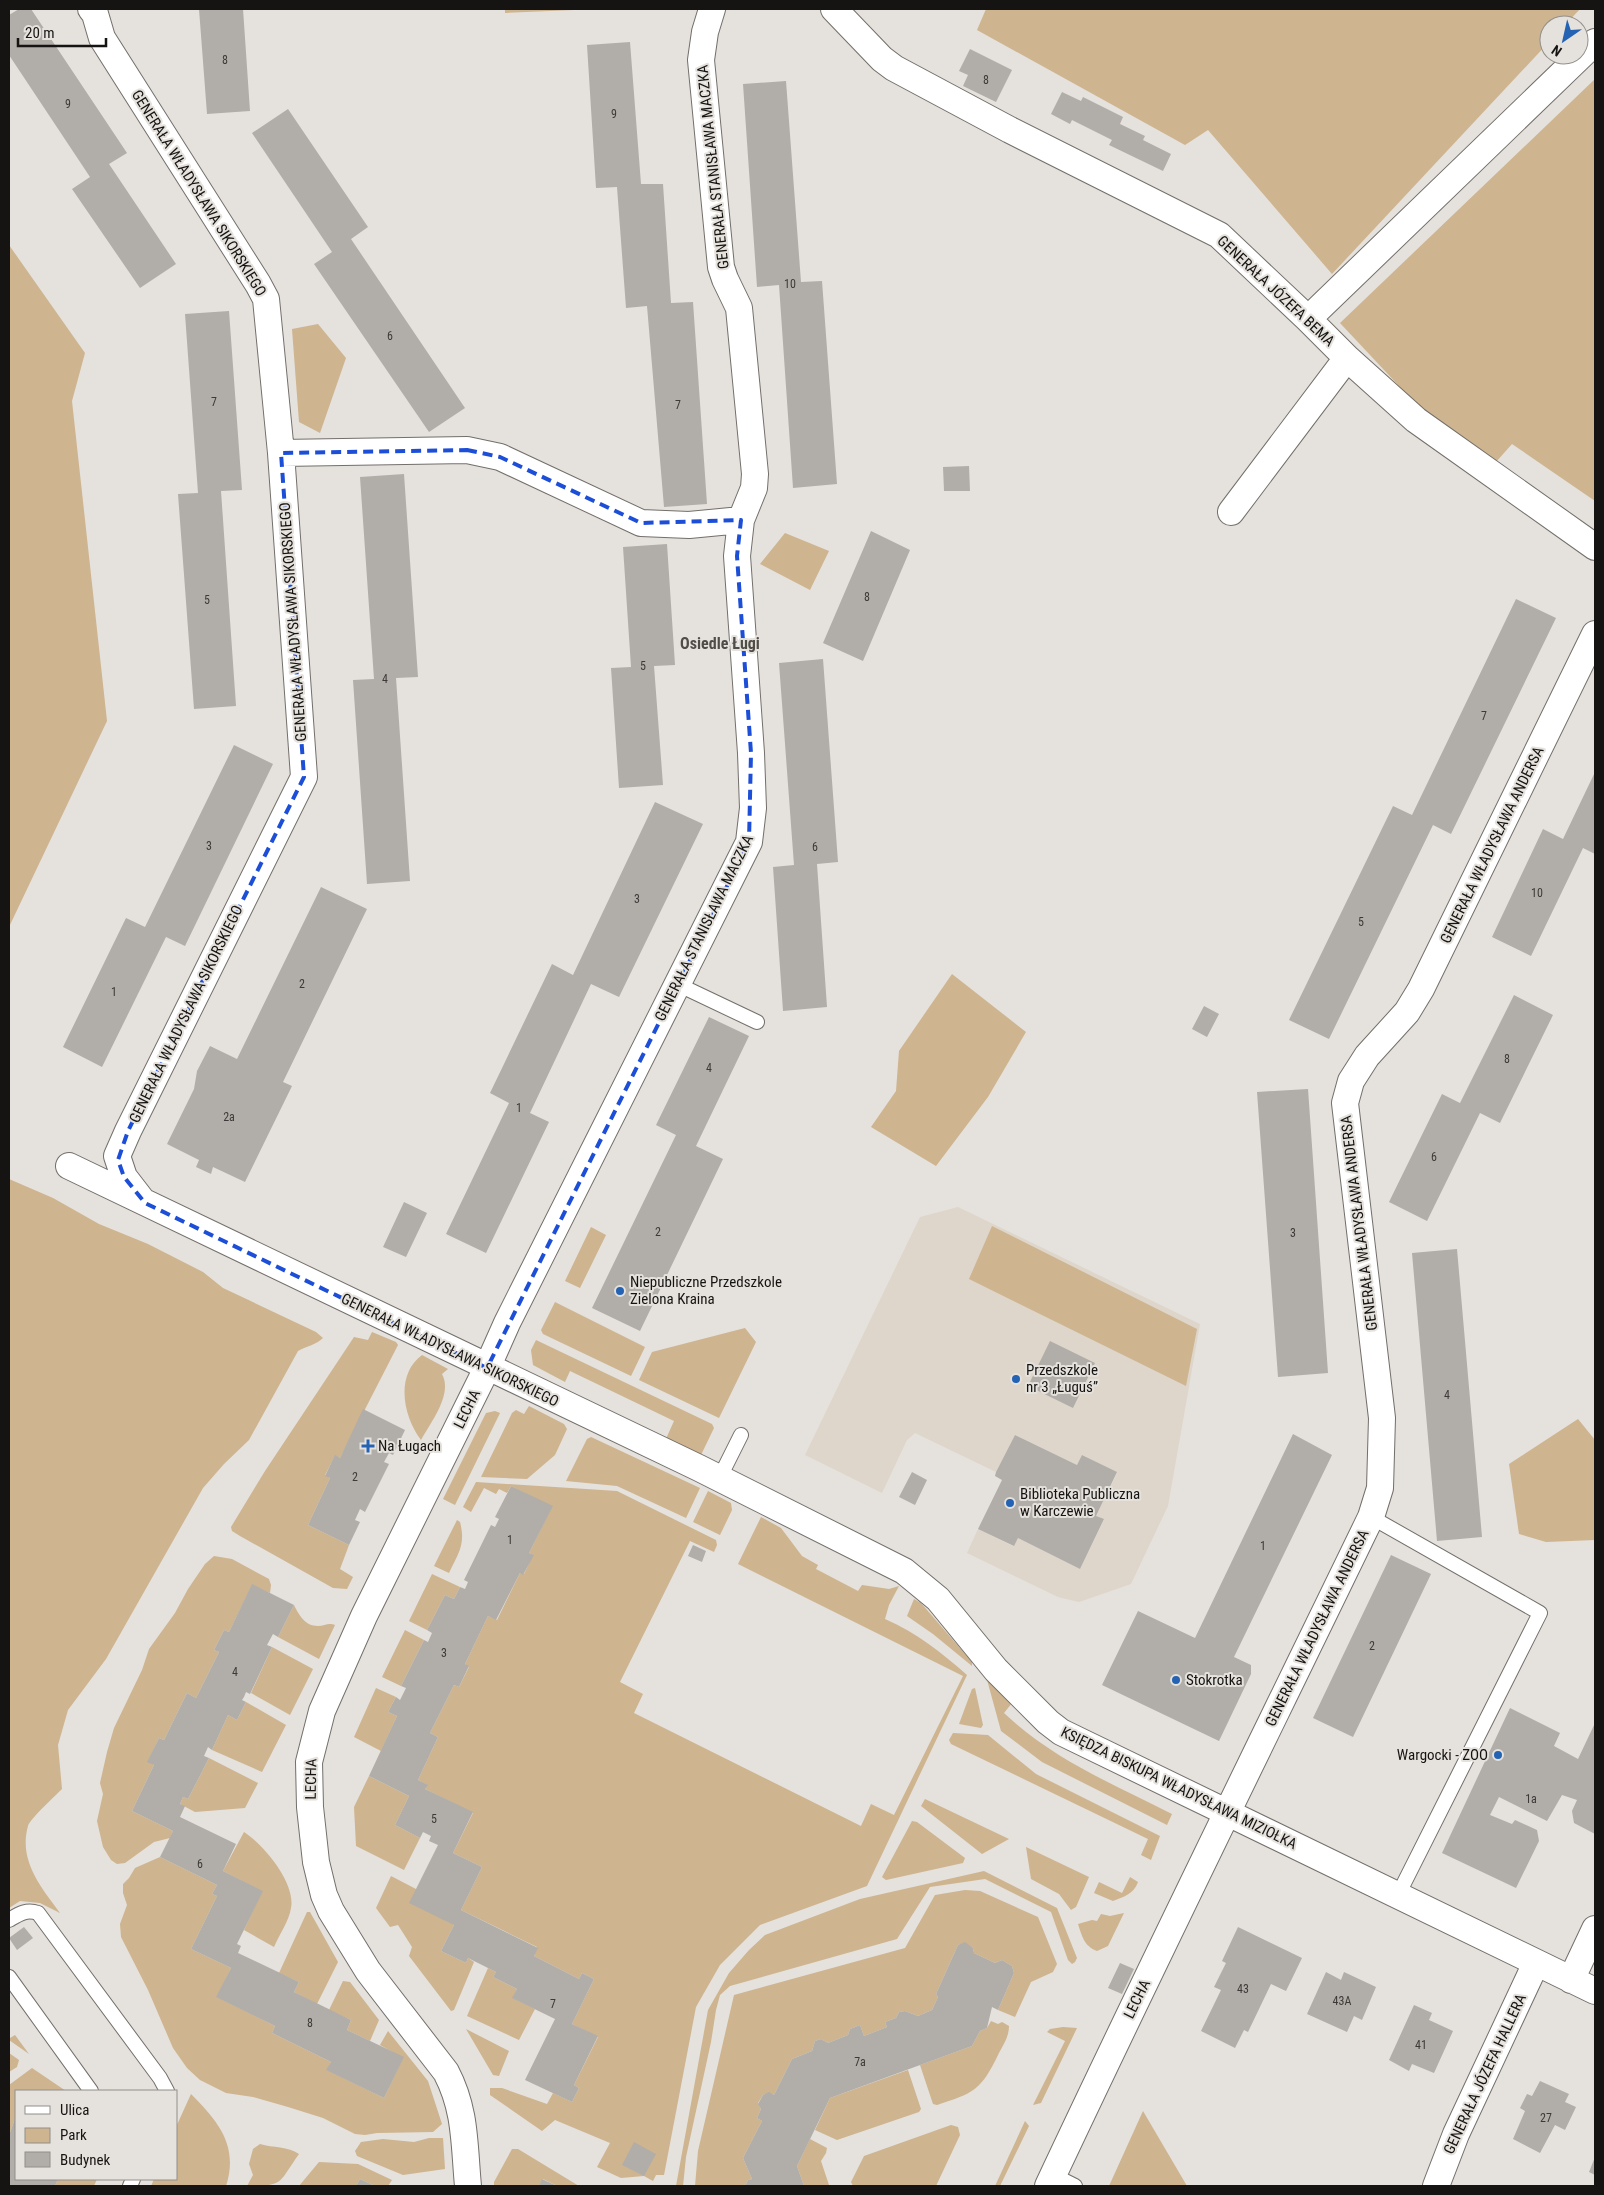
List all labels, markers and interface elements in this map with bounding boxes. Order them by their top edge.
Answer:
scale bar [18,15,105,47]
north arrow [1539,15,1589,65]
text: 20 m [25,24,55,42]
text: N [1549,42,1565,60]
house number: 8 [222,53,228,67]
street label: GENERAŁA STANISŁAWA MACZKA [693,64,733,270]
house number: 8 [983,73,989,87]
street label: GENERAŁA WŁADYSŁAWA SIKORSKIEGO [128,87,270,299]
house number: 9 [65,97,71,111]
house number: 9 [611,107,617,121]
street label: GENERAŁA JÓZEFA BEMA [1214,232,1339,350]
house number: 10 [784,277,796,291]
house number: 6 [387,329,393,343]
house number: 7 [211,395,217,409]
house number: 7 [675,398,681,412]
street label: GENERAŁA WŁADYSŁAWA SIKORSKIEGO [276,502,310,742]
house number: 8 [864,590,870,604]
house number: 5 [204,593,210,607]
district label: Osiedle Ługi [680,634,760,653]
house number: 5 [640,659,646,673]
house number: 4 [382,672,388,686]
house number: 7 [1481,709,1487,723]
street label: GENERAŁA WŁADYSŁAWA ANDERSA [1436,743,1548,946]
street label: GENERAŁA STANISŁAWA MACZKA [651,832,757,1024]
house number: 3 [206,839,212,853]
house number: 6 [812,840,818,854]
house number: 10 [1531,886,1543,900]
house number: 3 [634,892,640,906]
street label: GENERAŁA WŁADYSŁAWA SIKORSKIEGO [125,902,247,1126]
house number: 5 [1358,915,1364,929]
house number: 2 [299,977,305,991]
house number: 1 [111,985,117,999]
house number: 8 [1504,1052,1510,1066]
house number: 4 [706,1061,712,1075]
house number: 1 [516,1101,522,1115]
house number: 2a [223,1110,235,1124]
street label: GENERAŁA WŁADYSŁAWA ANDERSA [1337,1114,1381,1332]
house number: 6 [1431,1150,1437,1164]
house number: 2 [655,1225,661,1239]
house number: 3 [1290,1226,1296,1240]
place label: Niepubliczne Przedszkole Zielona Kraina [630,1273,782,1308]
marker: Niepubliczne Przedszkole Zielona Kraina [614,1285,626,1297]
street label: GENERAŁA WŁADYSŁAWA SIKORSKIEGO [338,1289,562,1411]
place label: Przedszkole nr 3 „Ługuś” [1026,1361,1098,1396]
marker: Przedszkole nr 3 „Ługuś” [1010,1373,1022,1385]
street label: LECHA [450,1386,484,1431]
house number: 4 [1444,1388,1450,1402]
place label: Na Ługach [378,1437,441,1455]
marker: Na Ługach [362,1440,374,1452]
house number: 2 [352,1470,358,1484]
place label: Biblioteka Publiczna w Karczewie [1020,1485,1140,1520]
marker: Biblioteka Publiczna w Karczewie [1004,1497,1016,1509]
street label: GENERAŁA WŁADYSŁAWA ANDERSA [1261,1526,1373,1729]
house number: 1 [507,1533,513,1547]
house number: 1 [1260,1539,1266,1553]
house number: 2 [1369,1639,1375,1653]
house number: 3 [441,1646,447,1660]
house number: 4 [232,1665,238,1679]
place label: Stokrotka [1186,1671,1243,1689]
marker: Stokrotka [1170,1674,1182,1686]
street label: KSIĘDZA BISKUPA WŁADYSŁAWA MIZIOŁKA [1058,1723,1300,1853]
place label: Wargocki - ZOO [1397,1746,1488,1764]
marker: Wargocki - ZOO [1492,1749,1504,1761]
street label: LECHA [302,1758,320,1800]
house number: 1a [1525,1792,1537,1806]
house number: 5 [431,1812,437,1826]
house number: 6 [197,1857,203,1871]
street label: LECHA [1120,1976,1154,2021]
house number: 43 [1237,1982,1249,1996]
street label: GENERAŁA JÓZEFA HALLERA [1440,1991,1530,2157]
house number: 43A [1333,1994,1351,2008]
house number: 7 [550,1997,556,2011]
house number: 8 [307,2016,313,2030]
house number: 41 [1415,2038,1427,2052]
house number: 7a [854,2055,866,2069]
legend [15,2090,178,2180]
text: Ulica [60,2101,89,2119]
house number: 27 [1540,2111,1552,2125]
text: Park [60,2126,87,2144]
text: Budynek [60,2151,110,2169]

